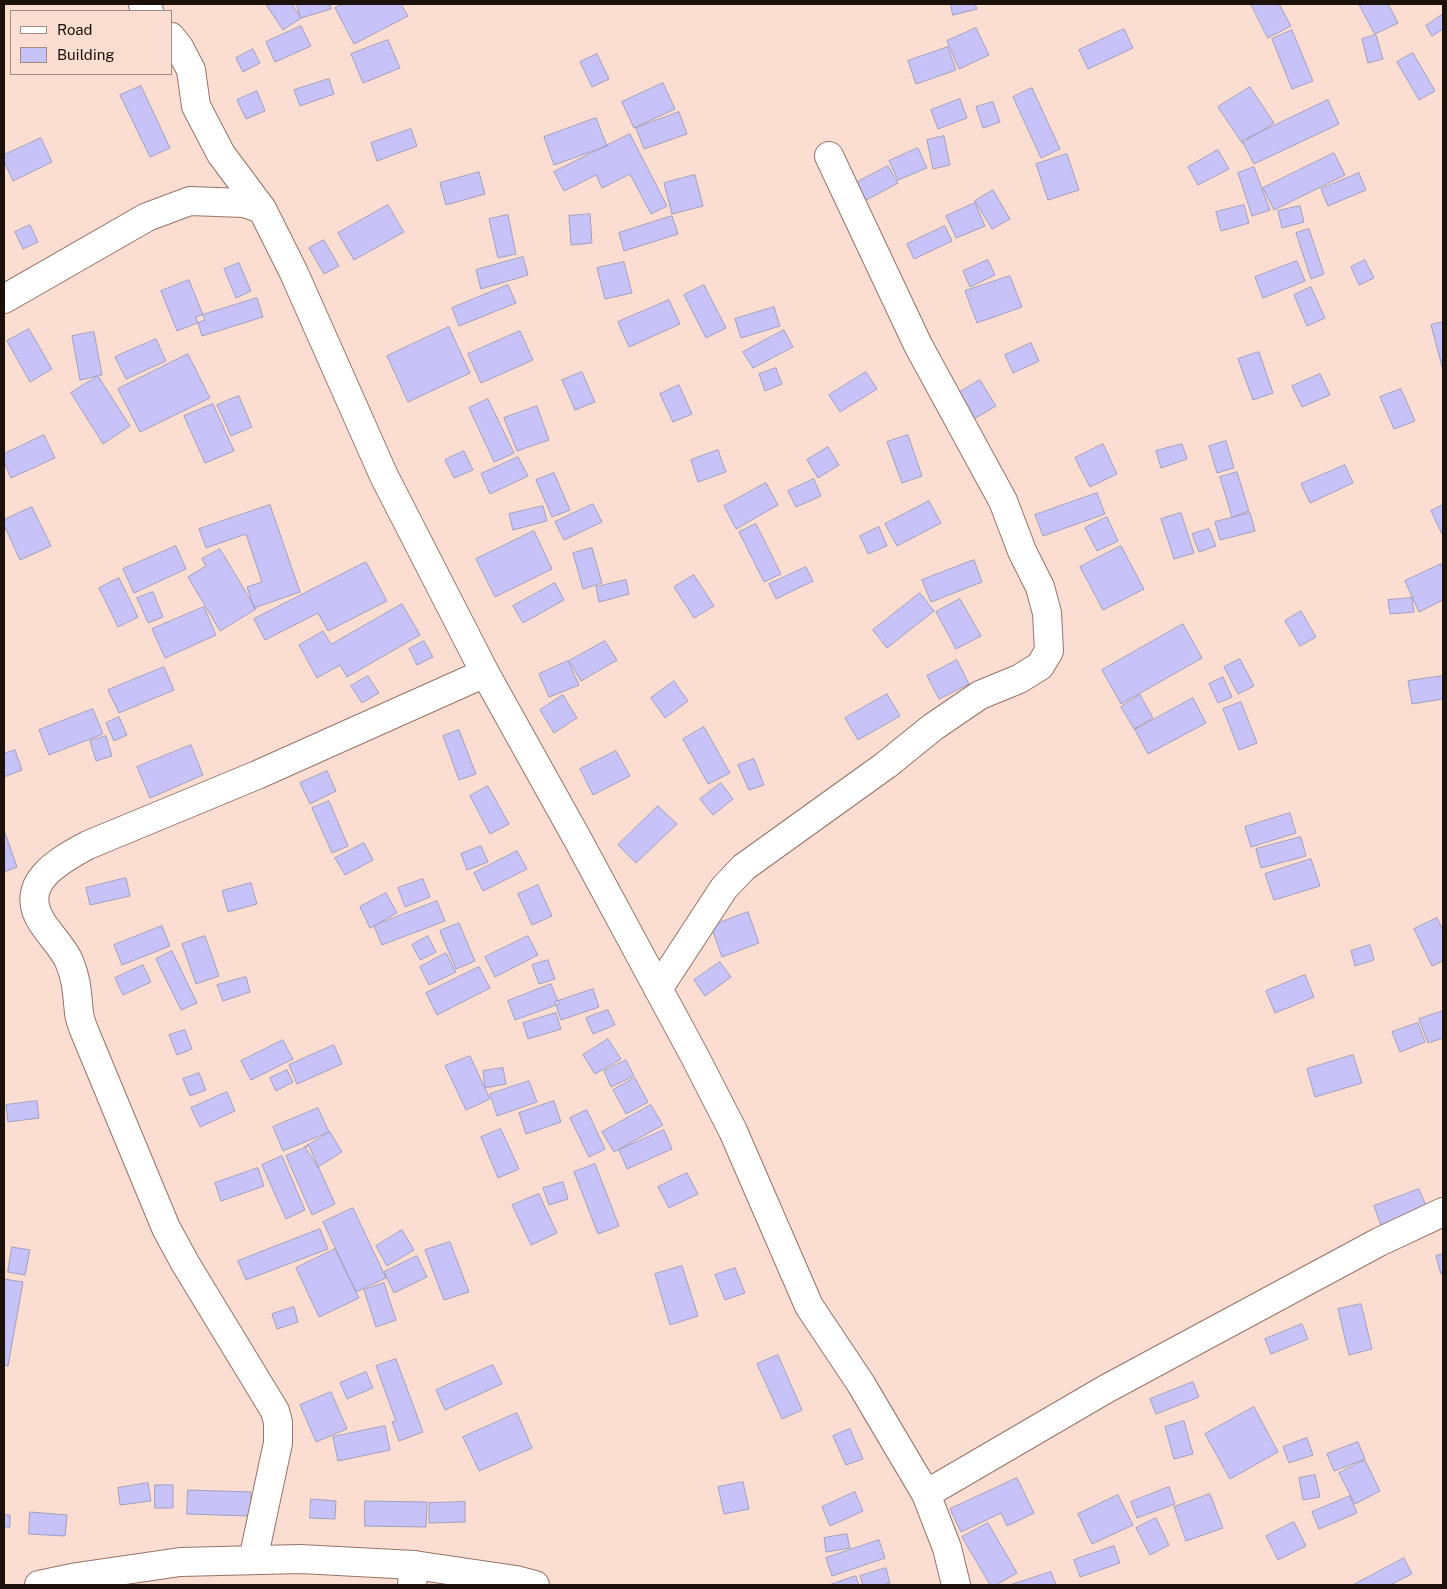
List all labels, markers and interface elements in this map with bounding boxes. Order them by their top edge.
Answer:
legend [10,10,172,75]
text: Road [57,21,93,38]
text: Building [57,46,115,63]

